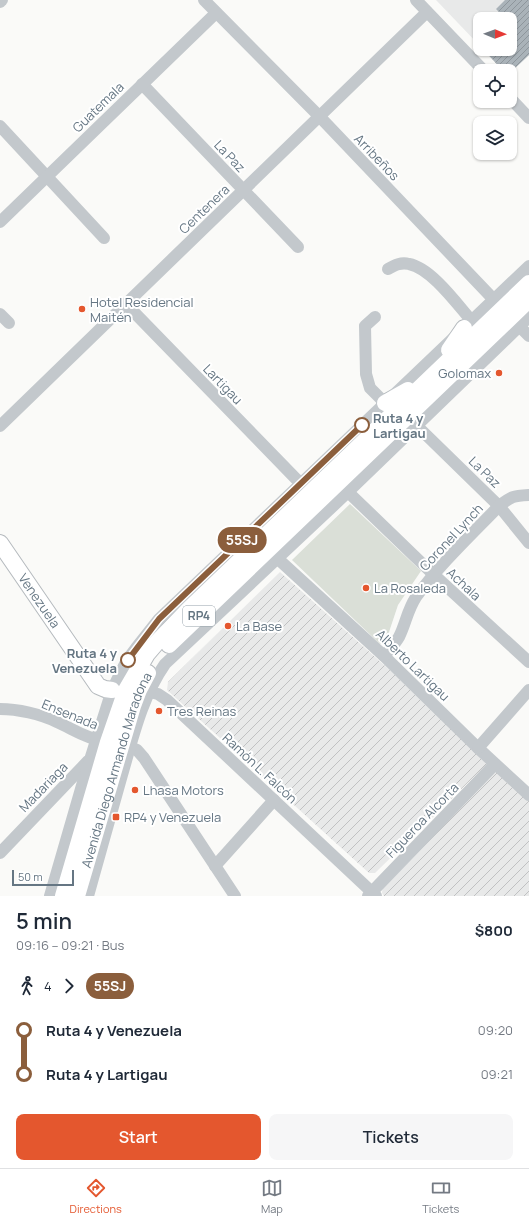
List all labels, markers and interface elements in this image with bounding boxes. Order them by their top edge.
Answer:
north arrow [473,12,517,56]
map controls [473,12,517,160]
button: locate [473,64,517,108]
street label: Guatemala [68,78,128,136]
button: layers [473,116,517,160]
street label: Arribeños [350,130,404,184]
street label: La Paz [210,136,250,176]
street label: Centenera [175,180,233,238]
place label: Hotel Residencial Maitén [90,293,194,326]
marker: Hotel Residencial Maitén [77,304,87,314]
street label: Lartigau [199,360,247,408]
place label: Golomax [438,364,491,382]
marker: Golomax [494,368,504,378]
place label: Ruta 4 y Lartigau [373,409,426,442]
marker: Ruta 4 y Lartigau [354,417,370,433]
street label: La Paz [465,452,505,492]
street label: Coronel Lynch [415,500,487,574]
line badge: 55SJ [214,527,270,553]
text: 55SJ [226,530,258,549]
street label: Achala [443,564,485,604]
street label: Venezuela [15,570,65,632]
place label: La Rosaleda [374,579,446,597]
marker: La Rosaleda [361,583,371,593]
road number: RP4 [183,606,215,626]
place label: La Base [236,617,282,635]
marker: La Base [223,621,233,631]
street label: Alberto Lartigau [372,625,454,705]
place label: Ruta 4 y Venezuela [52,644,118,677]
marker: Ruta 4 y Venezuela [120,652,136,668]
street label: Avenida Diego Armando Maradona [77,669,156,870]
street label: Ensenada [39,695,101,733]
place label: Tres Reinas [167,702,236,720]
marker: Tres Reinas [154,706,164,716]
street label: Ramón L. Falcón [219,729,301,807]
street label: Madariaga [15,758,71,816]
street label: Figueroa Alcorta [382,779,462,861]
place label: Lhasa Motors [143,781,224,799]
marker: Lhasa Motors [130,785,140,795]
place label: RP4 y Venezuela [124,808,221,826]
marker: RP4 y Venezuela [111,812,121,822]
scale bar [12,868,74,887]
text: 50 m [18,869,43,884]
text: 5 min [16,906,72,936]
text: $800 [475,920,513,941]
text: 09:16 – 09:21 · Bus [16,936,124,954]
icon: walk [16,975,38,997]
icon: forward [58,975,80,997]
text: 55SJ [94,976,126,995]
text: 4 [44,977,52,995]
text: Ruta 4 y Venezuela [46,1020,182,1041]
text: 09:20 [478,1021,513,1039]
text: Ruta 4 y Lartigau [46,1064,168,1085]
text: 09:21 [481,1065,513,1083]
button: Start [16,1114,261,1160]
button: Tickets [269,1114,513,1160]
tab: Directions [70,1177,122,1216]
tab: Map [261,1177,283,1216]
tab: Tickets [422,1177,459,1216]

